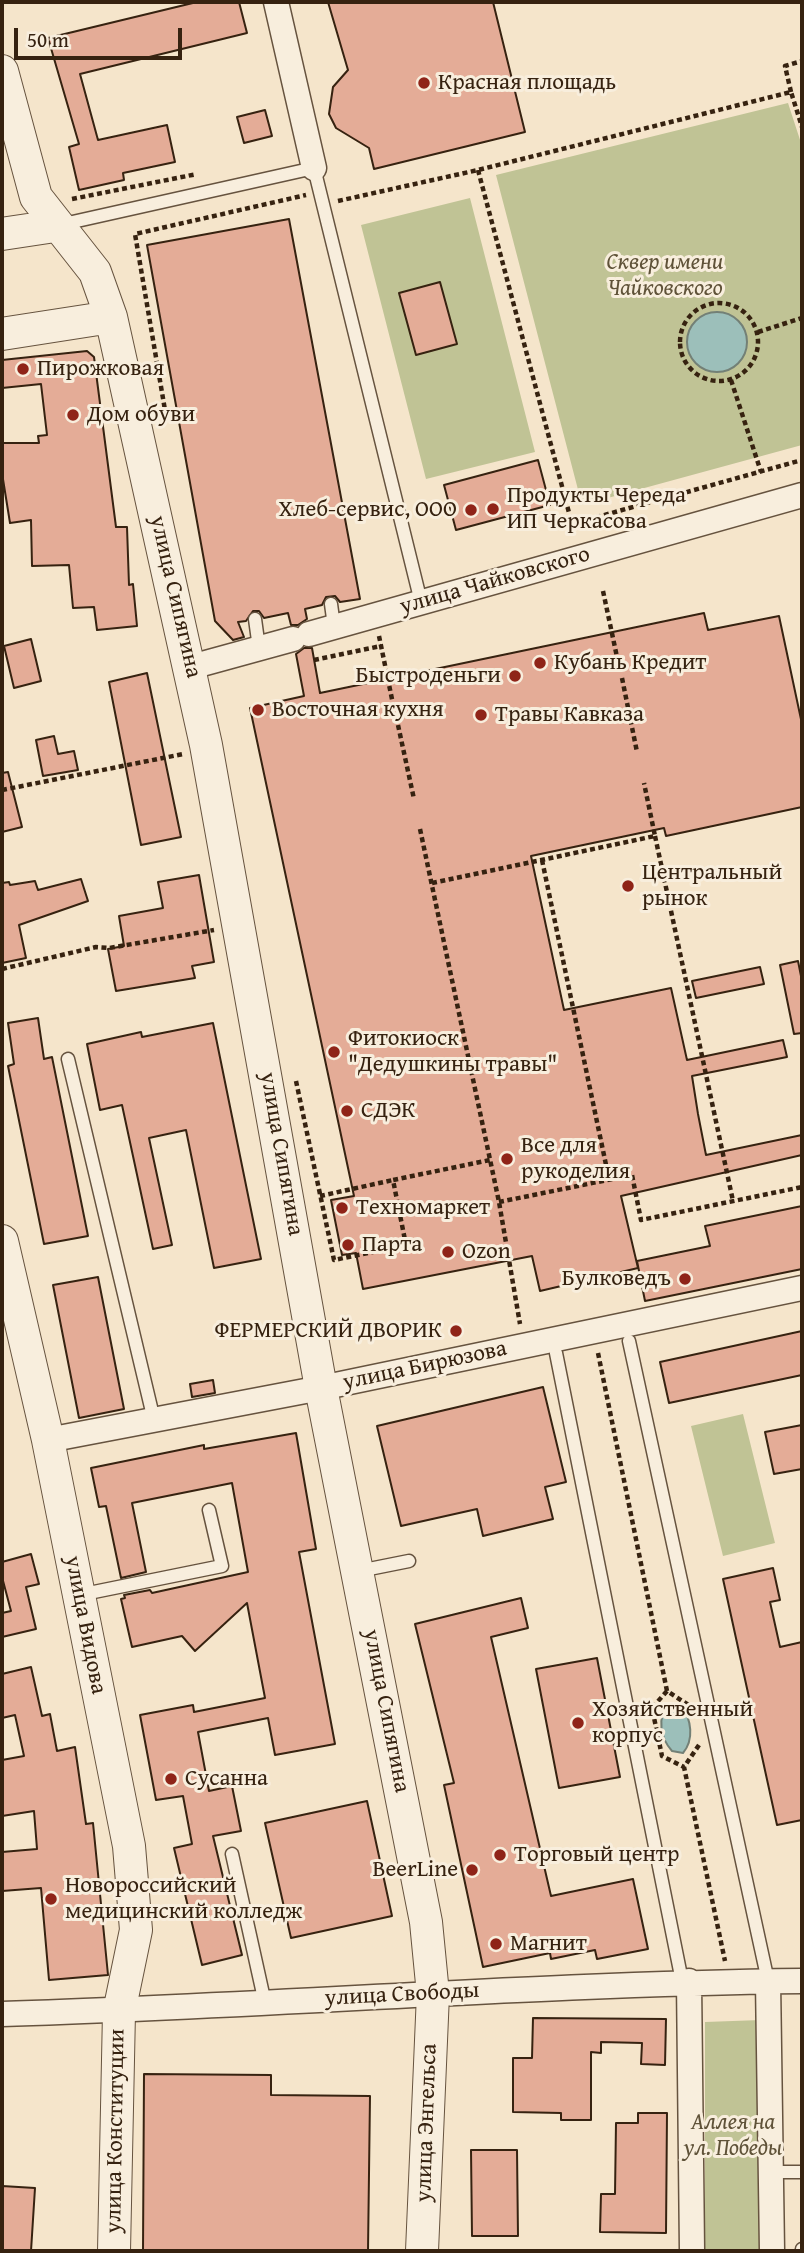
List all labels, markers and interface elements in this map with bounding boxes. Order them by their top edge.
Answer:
scale bar [18,14,186,58]
text: 50 m [27,24,69,55]
place label: Красная площадь [438,69,616,97]
marker: Красная площадь [416,75,432,91]
park label: Сквер имени Чайковского [606,249,724,303]
place label: Пирожковая [37,355,164,383]
marker: Пирожковая [15,361,31,377]
place label: Дом обуви [87,401,195,429]
marker: Дом обуви [65,407,81,423]
place label: Продукты Череда ИП Черкасова [507,482,686,536]
place label: Хлеб-сервис, ООО [279,496,457,524]
marker: Продукты Череда ИП Черкасова [485,501,501,517]
marker: Хлеб-сервис, ООО [463,502,479,518]
street label: улица Сипягина [143,513,207,681]
street label: улица Чайковского [397,541,593,621]
place label: Кубань Кредит [554,649,706,677]
marker: Кубань Кредит [532,655,548,671]
place label: Быстроденьги [356,662,501,690]
marker: Быстроденьги [507,668,523,684]
place label: Восточная кухня [272,696,444,724]
place label: Травы Кавказа [495,701,644,729]
marker: Восточная кухня [250,702,266,718]
marker: Травы Кавказа [473,707,489,723]
place label: Центральный рынок [642,859,782,913]
marker: Центральный рынок [620,878,636,894]
place label: Фитокиоск "Дедушкины травы" [348,1025,557,1079]
marker: Фитокиоск "Дедушкины травы" [326,1044,342,1060]
street label: улица Сипягина [253,1070,309,1238]
place label: СДЭК [361,1097,415,1125]
marker: СДЭК [339,1103,355,1119]
place label: Все для рукоделия [521,1132,630,1186]
marker: Все для рукоделия [499,1151,515,1167]
place label: Техномаркет [356,1194,490,1222]
marker: Техномаркет [334,1200,350,1216]
place label: Парта [362,1231,422,1259]
marker: Парта [340,1237,356,1253]
place label: Ozon [462,1238,511,1266]
marker: Ozon [440,1244,456,1260]
place label: Булковедъ [562,1265,671,1293]
marker: Булковедъ [677,1271,693,1287]
place label: ФЕРМЕРСКИЙ ДВОРИК [215,1317,442,1345]
marker: ФЕРМЕРСКИЙ ДВОРИК [448,1323,464,1339]
street label: улица Бирюзова [341,1335,509,1397]
street label: улица Видова [58,1554,112,1696]
street label: улица Сипягина [357,1627,415,1795]
place label: Хозяйственный корпус [592,1696,753,1750]
marker: Хозяйственный корпус [570,1715,586,1731]
place label: Сусанна [185,1765,268,1793]
marker: Сусанна [163,1771,179,1787]
place label: Торговый центр [514,1841,679,1869]
marker: Торговый центр [492,1847,508,1863]
place label: BeerLine [373,1856,458,1884]
marker: BeerLine [464,1862,480,1878]
place label: Новороссийский медицинский колледж [65,1872,302,1926]
marker: Новороссийский медицинский колледж [43,1891,59,1907]
place label: Магнит [510,1930,587,1958]
marker: Магнит [488,1936,504,1952]
street label: улица Свободы [324,1977,480,2013]
street label: улица Конституции [100,2028,132,2234]
street label: улица Энгельса [410,2043,444,2203]
park label: Аллея на ул. Победы [684,2109,782,2163]

